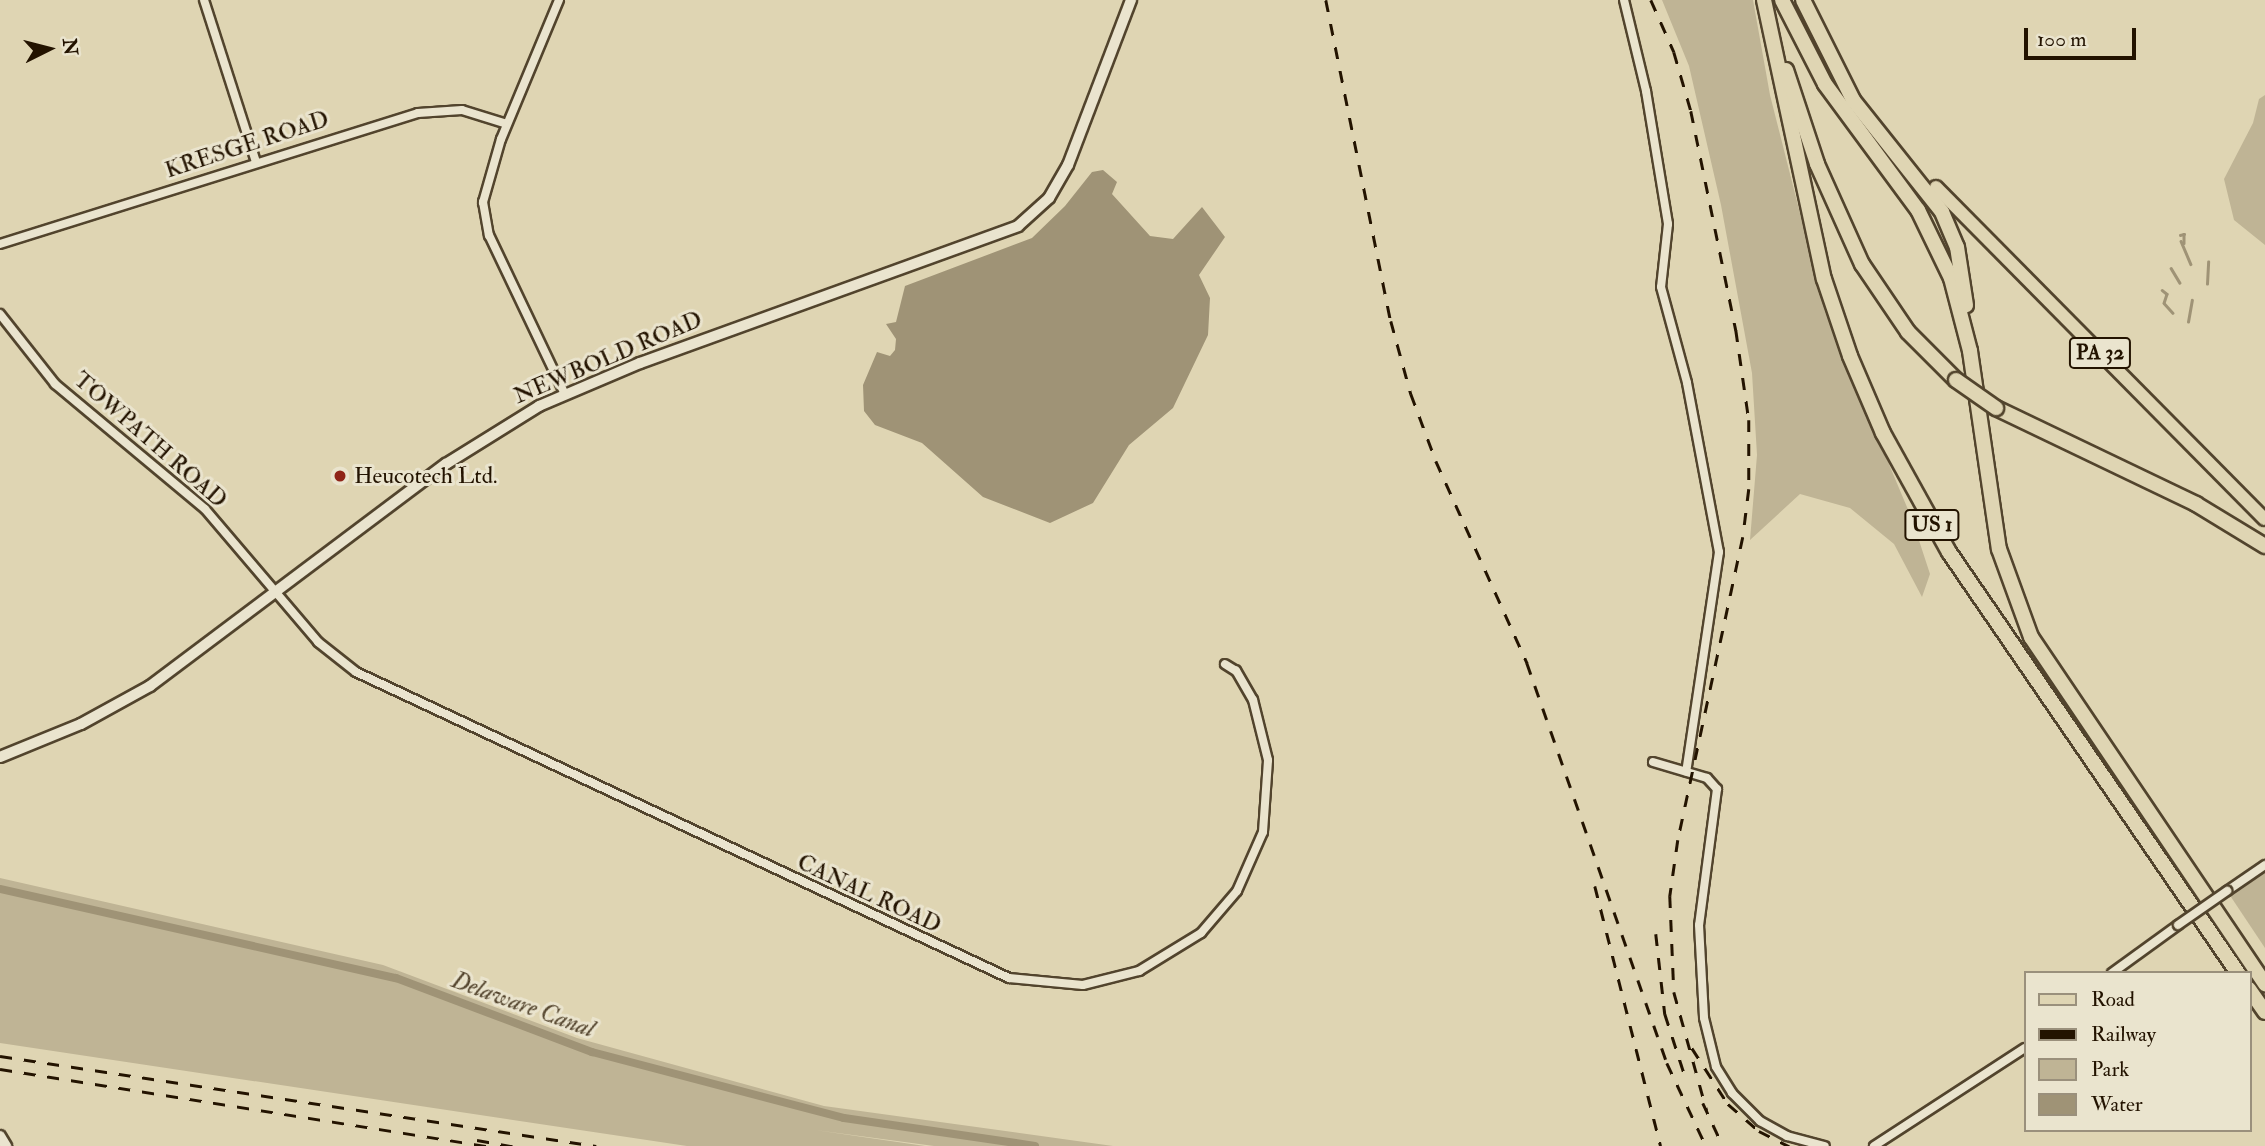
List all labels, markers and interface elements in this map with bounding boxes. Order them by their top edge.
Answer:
north arrow [14,14,84,84]
scale bar [2027,14,2139,58]
text: 100 m [2037,26,2087,53]
text: N [57,37,83,57]
street label: KRESGE ROAD [162,106,332,184]
street label: NEWBOLD ROAD [510,306,706,410]
road number: PA 32 [2068,336,2132,370]
street label: TOWPATH ROAD [68,366,232,514]
place label: Heucotech Ltd. [354,462,497,490]
marker: Heucotech Ltd. [332,468,348,484]
road number: US 1 [1904,508,1960,542]
street label: CANAL ROAD [793,849,945,939]
water label: Delaware Canal [448,966,598,1044]
legend [2024,971,2251,1132]
text: Road [2091,986,2135,1013]
text: Railway [2091,1021,2156,1048]
text: Park [2091,1056,2129,1083]
text: Water [2091,1091,2143,1118]

